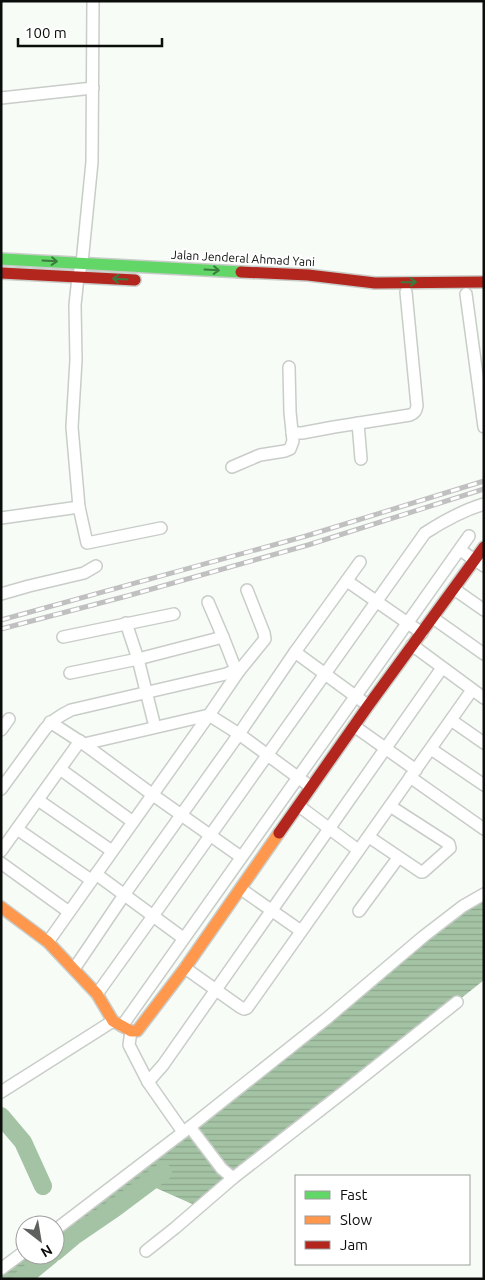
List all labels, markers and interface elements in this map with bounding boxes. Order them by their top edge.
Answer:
scale bar [18,15,161,47]
text: 100 m [25,24,67,41]
street label: Jalan Jenderal Ahmad Yani [171,248,315,268]
one-way arrow [42,257,58,266]
one-way arrow [204,266,220,275]
one-way arrow [113,275,129,284]
one-way arrow [400,277,417,287]
legend [295,1175,470,1265]
text: Fast [340,1186,368,1203]
text: Slow [340,1211,373,1228]
north arrow [15,1215,65,1265]
text: Jam [340,1236,368,1253]
text: N [38,1242,55,1261]

